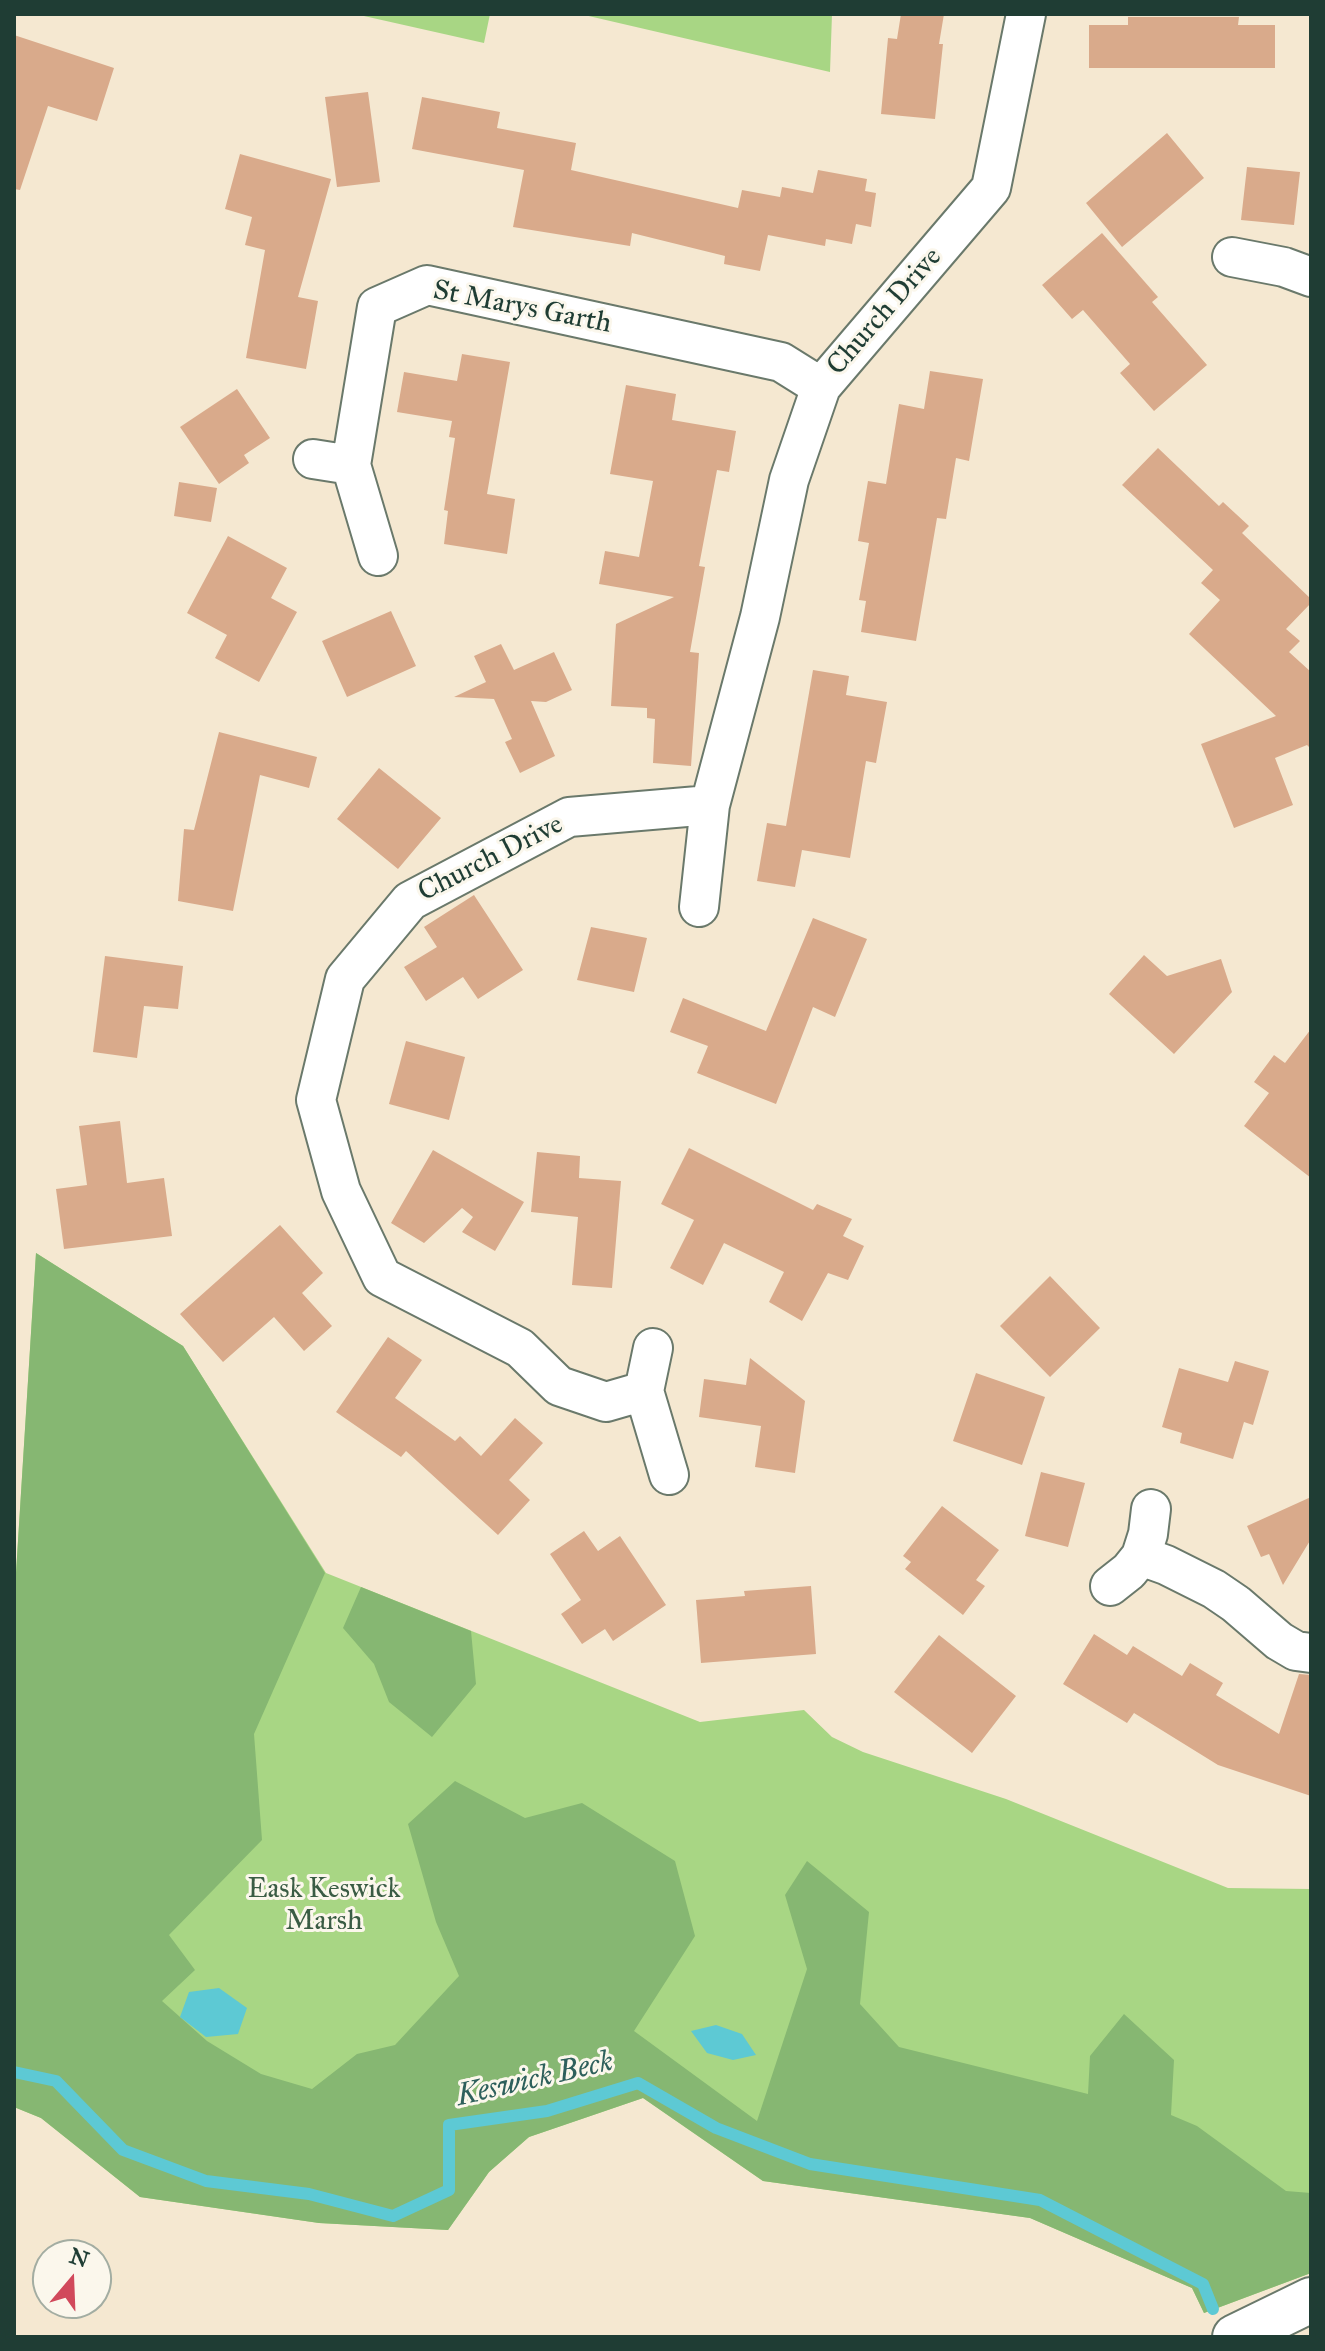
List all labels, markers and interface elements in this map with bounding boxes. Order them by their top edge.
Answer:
street label: Church Drive [821,241,949,383]
street label: St Marys Garth [430,274,614,342]
street label: Church Drive [413,808,569,910]
park label: Eask Keswick Marsh [247,1873,401,1939]
water label: Keswick Beck [453,2045,617,2115]
north arrow [32,2239,112,2319]
text: N [66,2242,93,2274]

